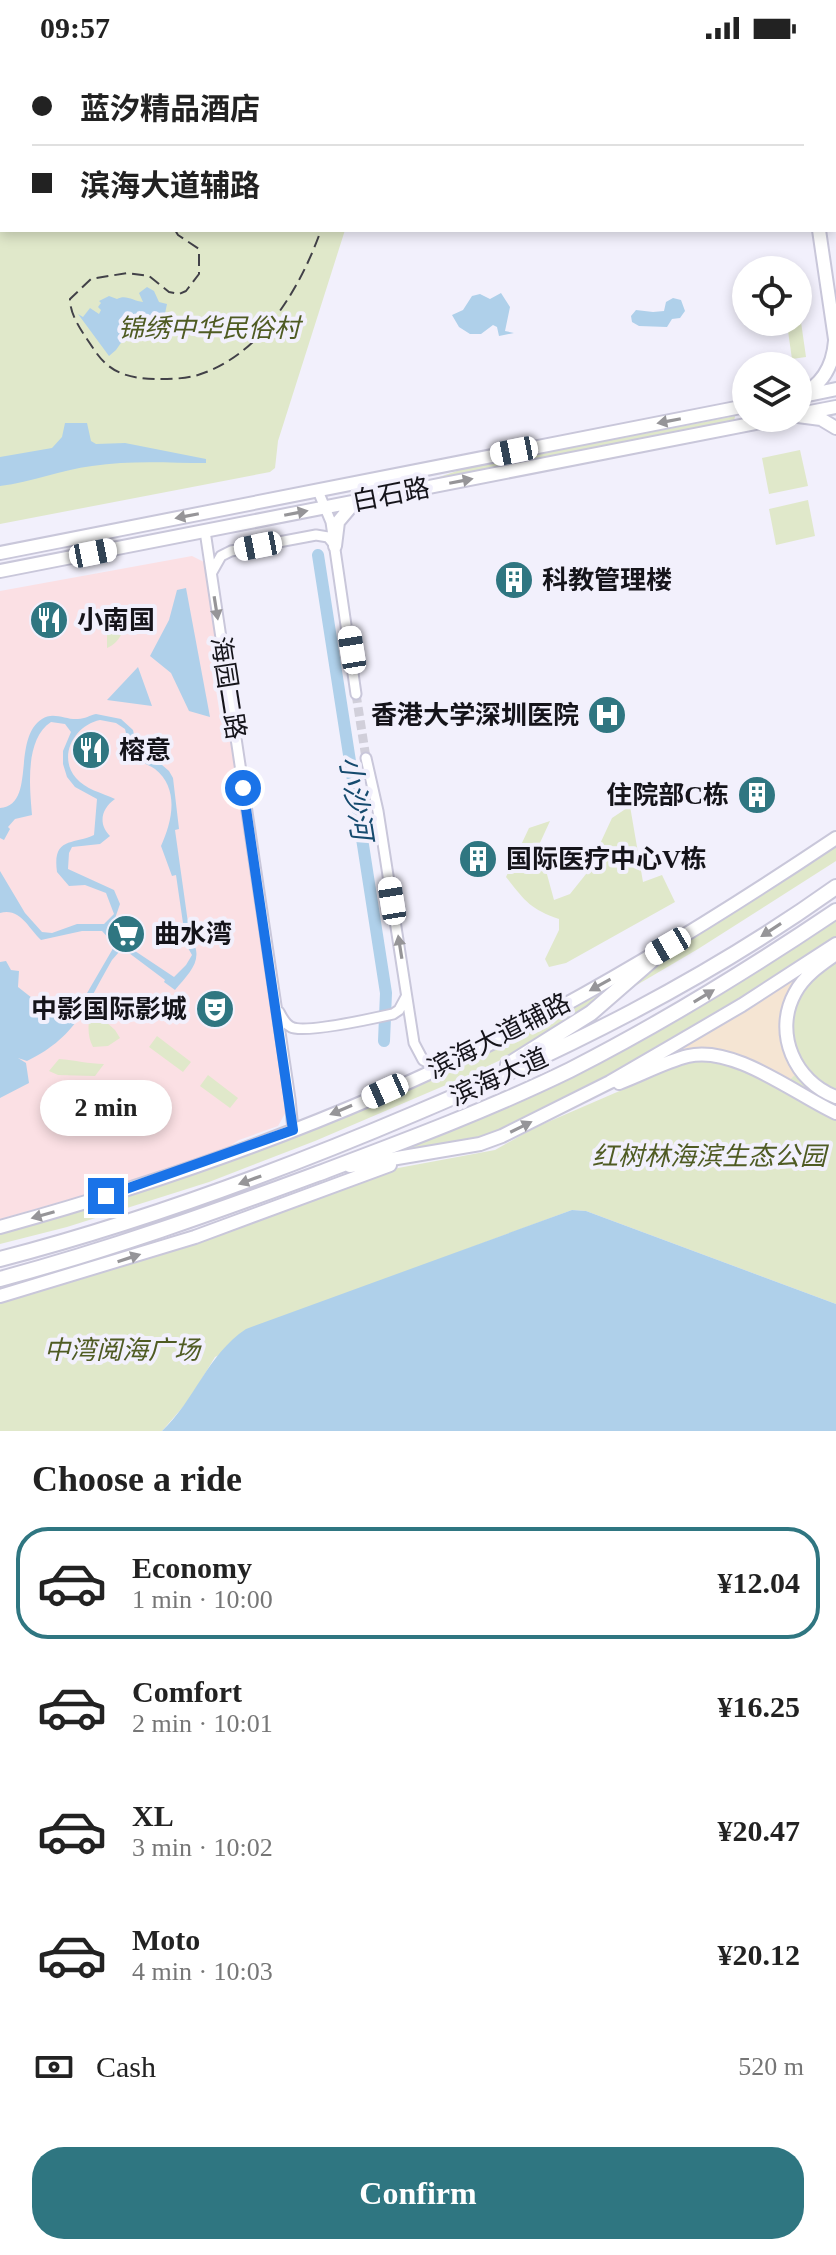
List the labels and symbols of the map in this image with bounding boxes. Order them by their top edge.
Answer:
park label: 锦绣中华民俗村 [118,314,304,343]
one-way arrow [657,415,682,428]
car [488,435,540,467]
street label: 白石路 [350,473,432,517]
one-way arrow [448,474,473,487]
one-way arrow [284,506,309,519]
one-way arrow [174,510,199,523]
car [232,530,284,562]
car [67,537,119,569]
building icon: 科教管理楼 [493,559,535,601]
place label: 科教管理楼 [542,566,672,595]
one-way arrow [210,596,223,621]
restaurant icon: 小南国 [28,599,70,641]
place label: 小南国 [77,606,155,635]
car [336,624,368,676]
street label: 海园二路 [206,634,250,742]
hospital icon: 香港大学深圳医院 [586,694,628,736]
place label: 香港大学深圳医院 [371,701,579,730]
restaurant icon: 榕意 [70,729,112,771]
place label: 榕意 [119,736,171,765]
water label: 小沙河 [334,754,379,847]
route start [225,770,261,806]
building icon: 住院部C栋 [736,774,778,816]
place label: 住院部C栋 [606,781,729,810]
building icon: 国际医疗中心V栋 [457,838,499,880]
place label: 国际医疗中心V栋 [506,845,707,874]
car [376,875,408,927]
supermarket icon: 曲水湾 [105,913,147,955]
place label: 曲水湾 [154,920,232,949]
one-way arrow [760,922,782,937]
car [641,924,695,968]
one-way arrow [393,934,405,959]
one-way arrow [589,978,612,992]
street label: 滨海大道辅路 [422,987,576,1085]
theatre icon: 中影国际影城 [194,988,236,1030]
one-way arrow [693,989,715,1003]
place label: 中影国际影城 [31,995,187,1024]
street label: 滨海大道 [445,1042,553,1112]
car [358,1070,412,1112]
callout: 2 min [40,1080,172,1136]
one-way arrow [329,1104,353,1117]
one-way arrow [510,1120,533,1134]
park label: 红树林海滨生态公园 [592,1142,830,1171]
one-way arrow [238,1174,262,1187]
route end [88,1178,124,1214]
one-way arrow [31,1209,56,1221]
one-way arrow [117,1252,141,1264]
park label: 中湾阅海广场 [44,1336,202,1365]

